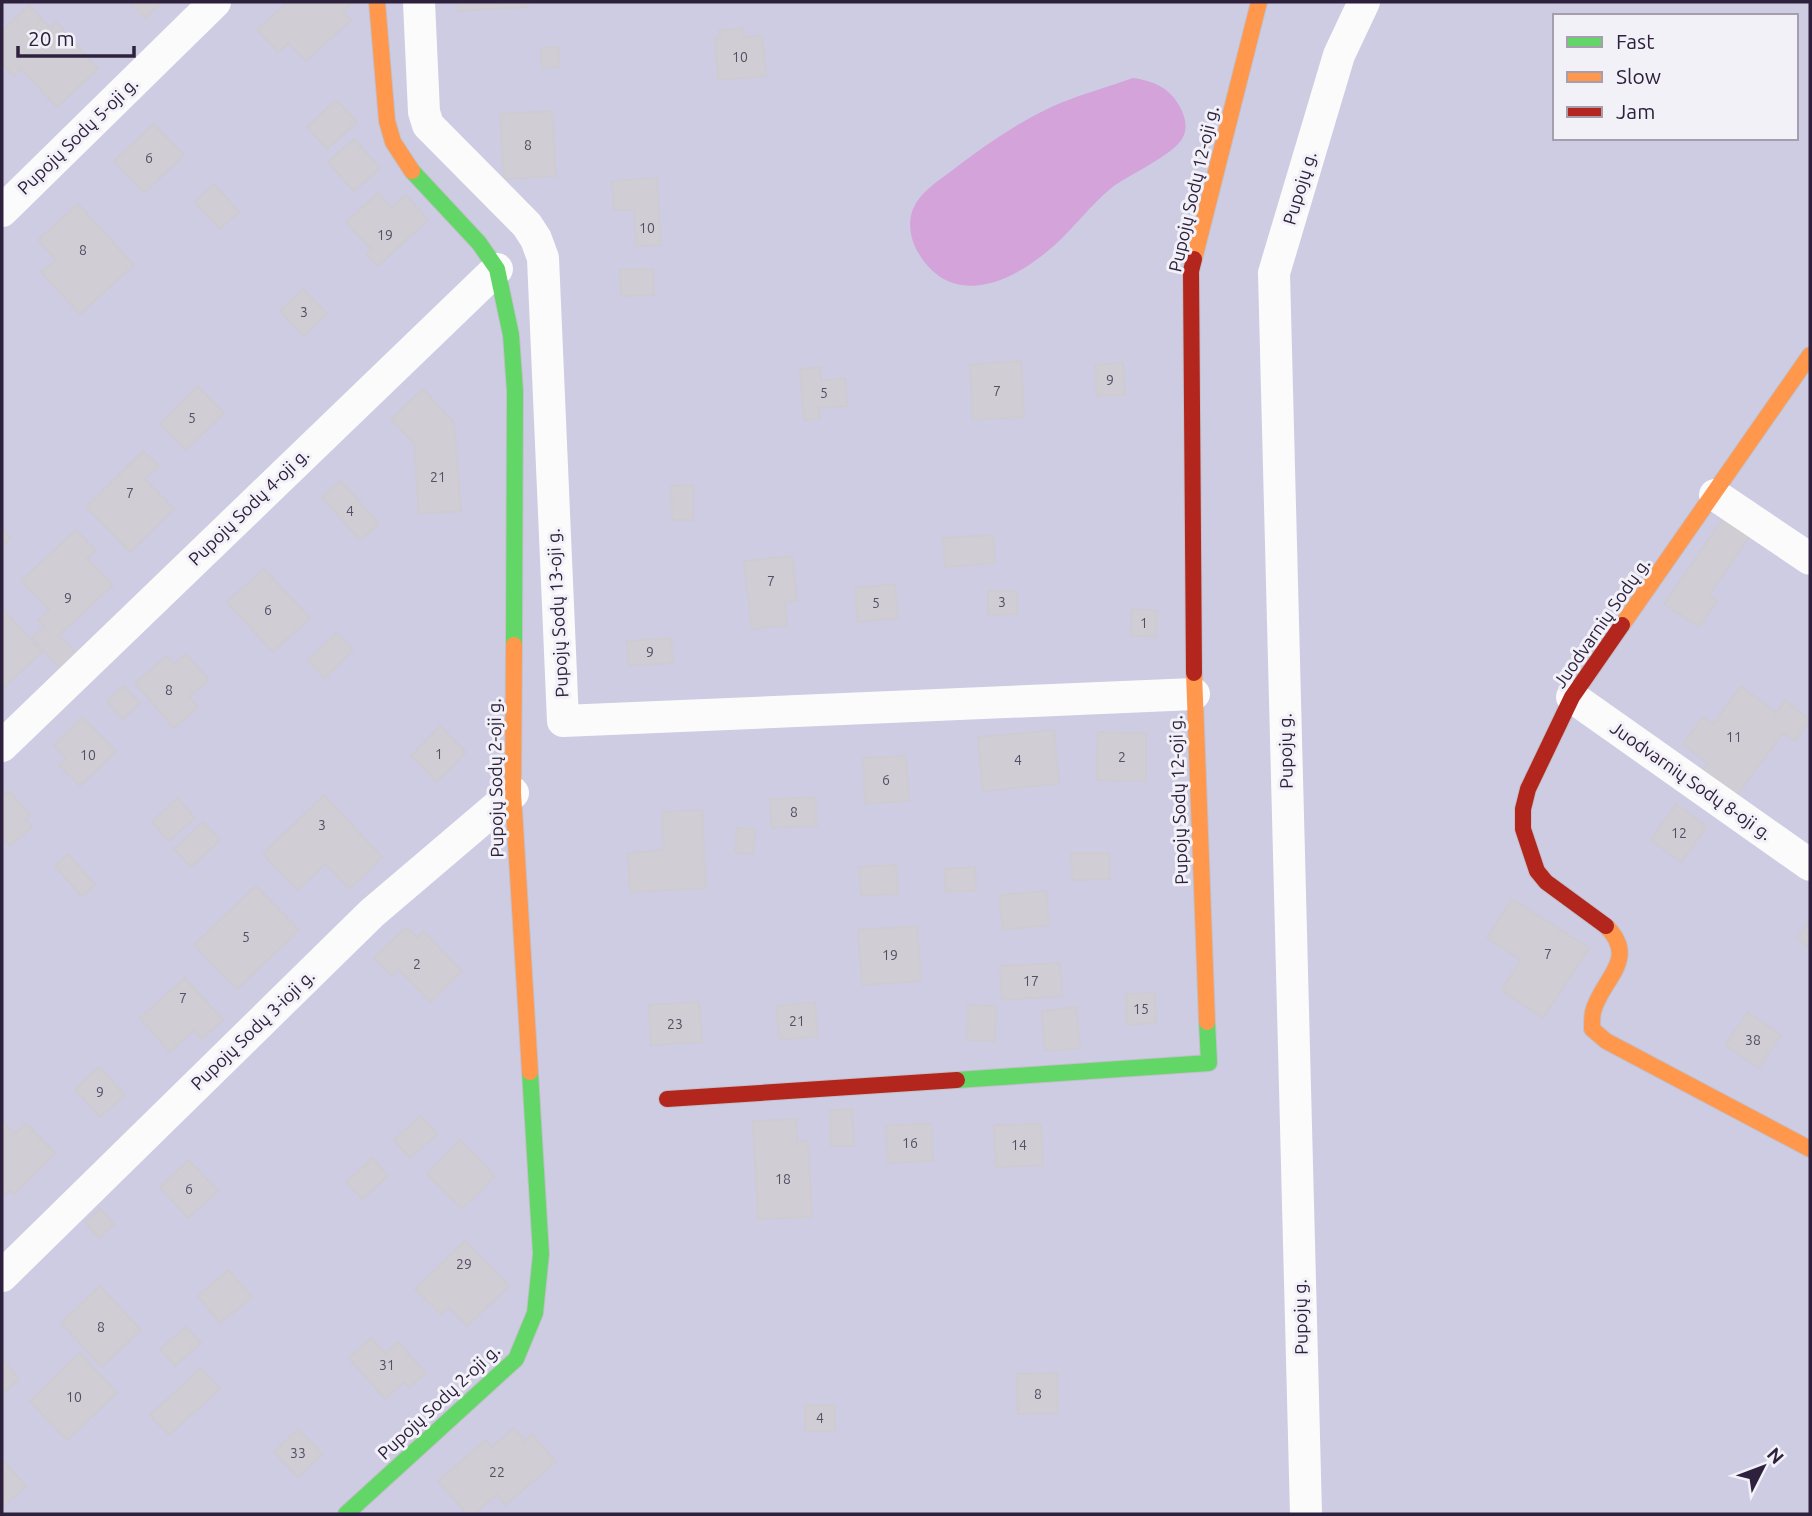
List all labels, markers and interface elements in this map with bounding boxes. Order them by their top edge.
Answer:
scale bar [18,14,133,58]
legend [1553,14,1798,140]
text: 20 m [28,26,75,50]
text: Fast [1616,29,1654,53]
house number: 10 [732,49,748,65]
text: Slow [1616,64,1661,88]
street label: Pupojų Sodų 5-oji g. [13,73,142,198]
text: Jam [1616,99,1655,123]
street label: Pupojų Sodų 12-oji g. [1164,104,1222,274]
house number: 8 [524,137,532,153]
street label: Pupojų g. [1278,149,1320,227]
house number: 6 [145,150,153,166]
house number: 10 [639,220,655,236]
house number: 19 [377,227,393,243]
house number: 8 [79,242,87,258]
house number: 3 [300,304,308,320]
house number: 9 [1106,372,1114,388]
house number: 7 [993,383,1001,399]
house number: 5 [820,385,828,401]
house number: 5 [188,410,196,426]
street label: Pupojų Sodų 4-oji g. [184,444,313,569]
house number: 21 [430,469,446,485]
house number: 7 [126,485,134,501]
house number: 4 [346,503,354,519]
street label: Pupojų Sodų 13-oji g. [543,528,571,698]
street label: Juodvarnių Sodų g. [1549,554,1653,691]
house number: 7 [767,573,775,589]
house number: 9 [64,590,72,606]
house number: 3 [998,594,1006,610]
house number: 5 [872,595,880,611]
house number: 6 [264,602,272,618]
house number: 1 [1140,615,1148,631]
house number: 9 [646,644,654,660]
house number: 8 [165,682,173,698]
street label: Pupojų Sodų 2-oji g. [484,698,506,858]
street label: Pupojų g. [1274,713,1296,789]
street label: Pupojų Sodų 12-oji g. [1165,715,1191,885]
street label: Juodvarnių Sodų 8-oji g. [1607,717,1776,844]
house number: 11 [1726,729,1742,745]
house number: 1 [435,746,443,762]
house number: 10 [80,747,96,763]
house number: 2 [1118,749,1126,765]
house number: 4 [1014,752,1022,768]
house number: 6 [882,772,890,788]
house number: 8 [790,804,798,820]
house number: 3 [318,817,326,833]
house number: 12 [1671,825,1687,841]
house number: 5 [242,929,250,945]
house number: 7 [1544,946,1552,962]
house number: 19 [882,947,898,963]
house number: 2 [413,956,421,972]
street label: Pupojų Sodų 3-ioji g. [186,965,318,1093]
house number: 17 [1023,973,1039,989]
house number: 7 [179,990,187,1006]
house number: 15 [1133,1001,1149,1017]
house number: 21 [789,1013,805,1029]
house number: 23 [667,1016,683,1032]
house number: 38 [1745,1032,1761,1048]
house number: 9 [96,1084,104,1100]
house number: 16 [902,1135,918,1151]
house number: 14 [1011,1137,1027,1153]
house number: 18 [775,1171,791,1187]
house number: 6 [185,1181,193,1197]
house number: 29 [456,1256,472,1272]
street label: Pupojų g. [1289,1279,1311,1355]
house number: 8 [97,1319,105,1335]
street label: Pupojų Sodų 2-oji g. [373,1340,503,1463]
house number: 31 [379,1357,395,1373]
house number: 8 [1034,1386,1042,1402]
house number: 10 [66,1389,82,1405]
house number: 4 [816,1410,824,1426]
north arrow [1728,1432,1798,1502]
text: N [1763,1443,1789,1468]
house number: 33 [290,1445,306,1461]
house number: 22 [489,1464,505,1480]

